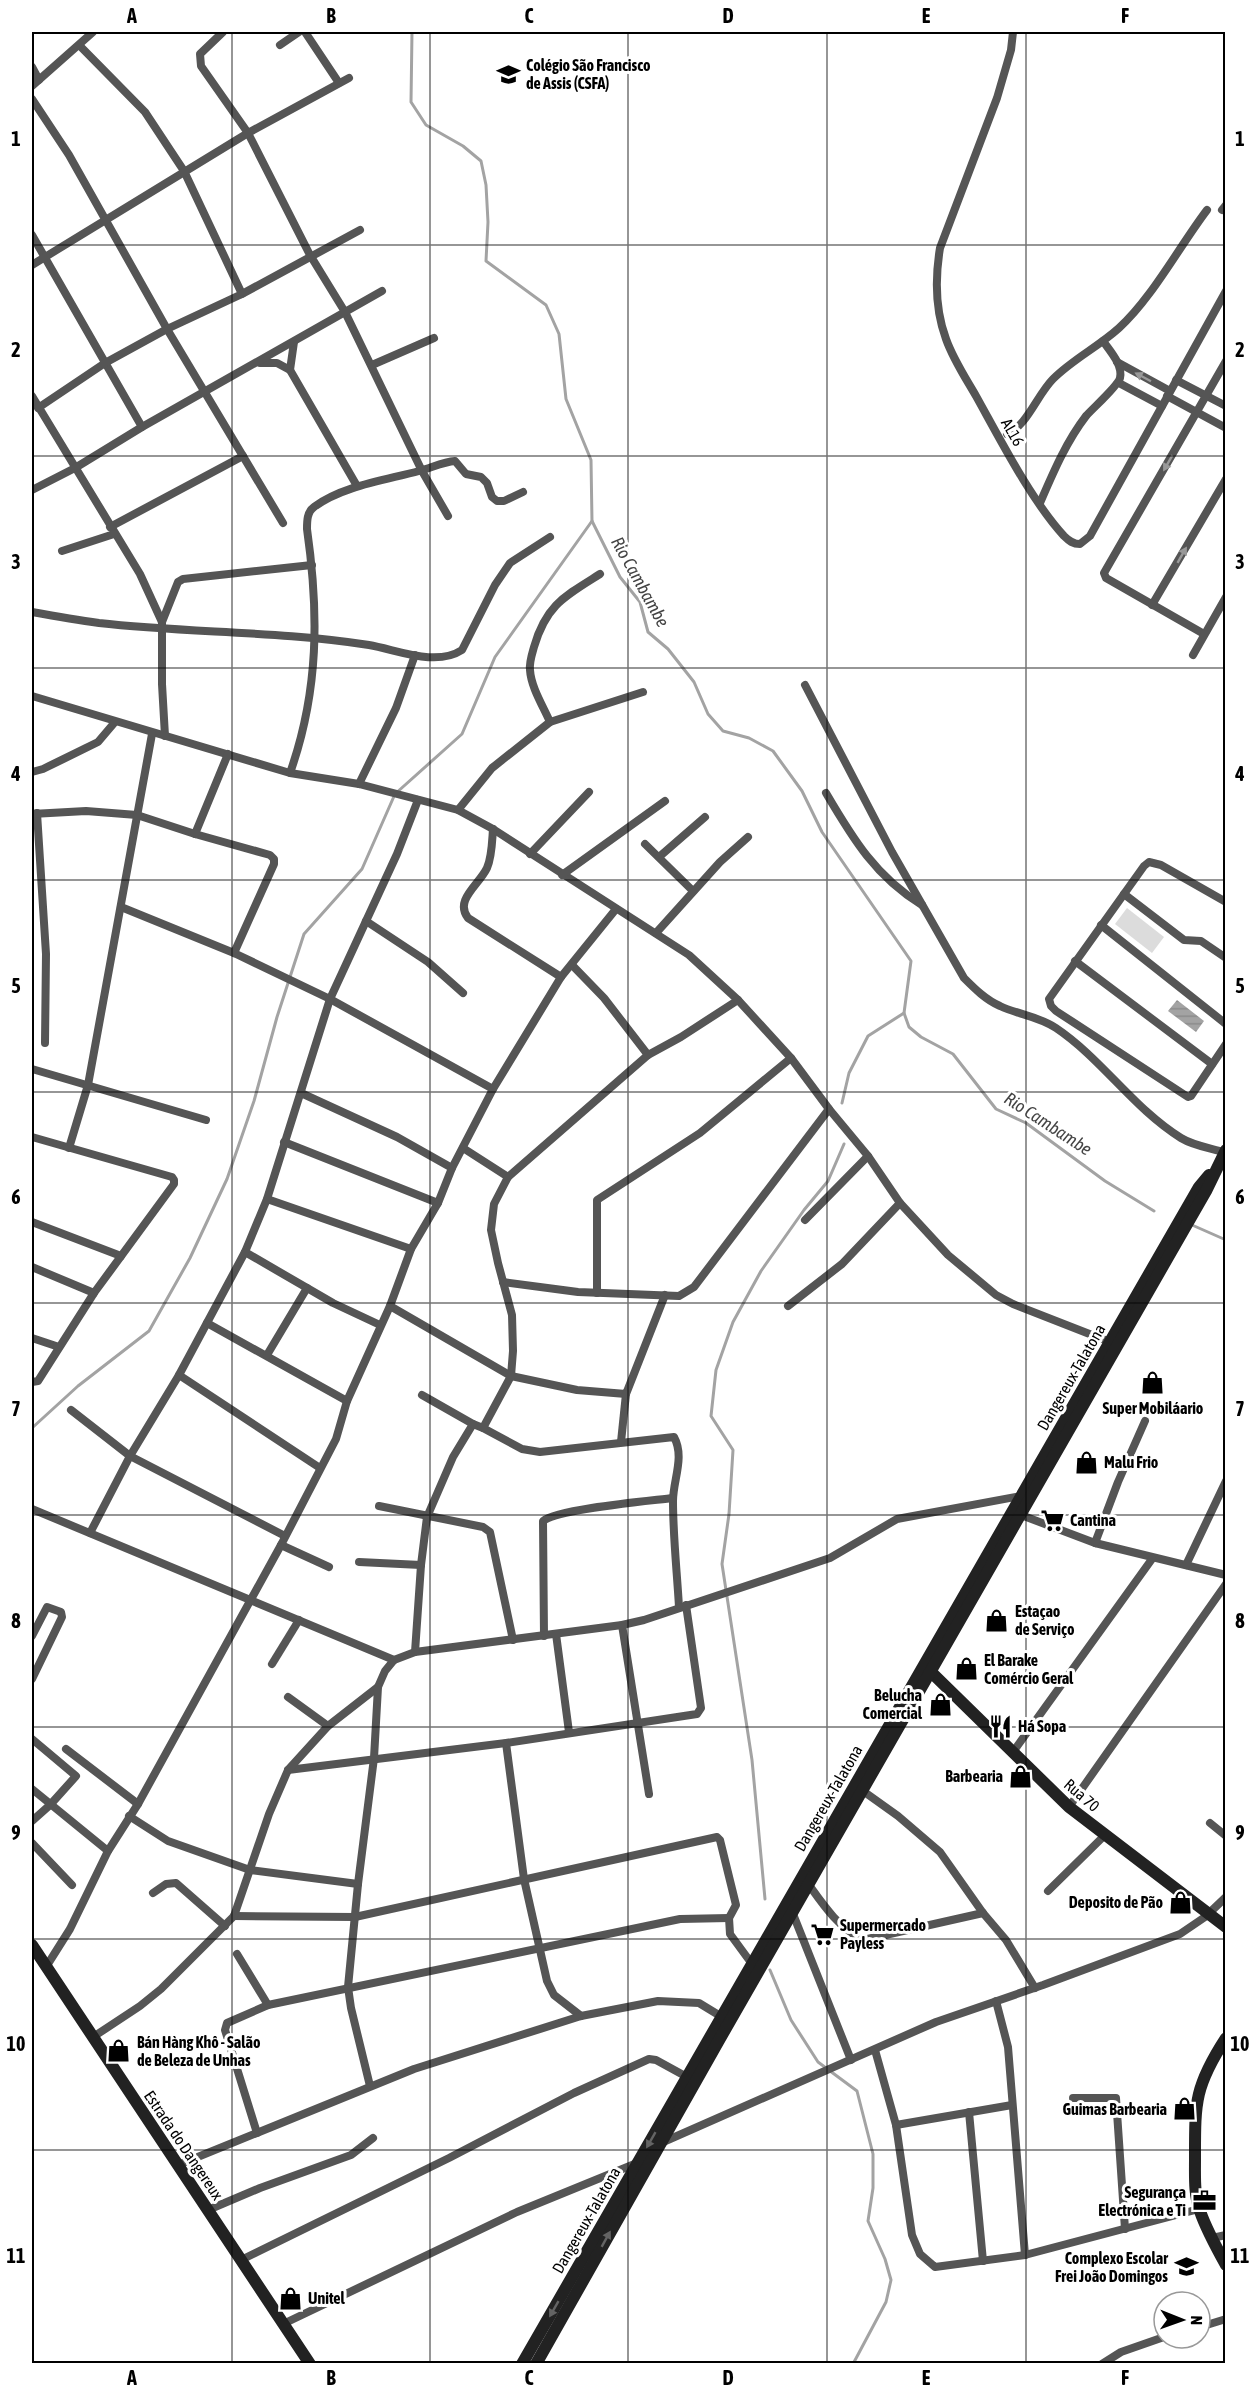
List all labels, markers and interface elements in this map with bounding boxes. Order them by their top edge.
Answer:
text: A [126,4,137,27]
text: B [326,4,336,27]
text: C [525,4,534,27]
text: D [722,4,734,27]
text: E [922,4,931,27]
text: F [1121,4,1129,27]
place label: Colégio São Francisco de Assis (CSFA) [526,56,651,92]
school or university icon: Colégio São Francisco de Assis (CSFA) [495,61,521,87]
text: 1 [11,127,21,150]
text: 1 [1235,127,1245,150]
text: 2 [11,338,21,361]
text: 2 [1235,338,1245,361]
one-way arrow [1135,372,1152,382]
street label: AL16 [998,415,1028,449]
one-way arrow [1163,455,1173,472]
water label: Rio Cambambe [607,533,674,631]
one-way arrow [1176,547,1187,563]
text: 3 [11,550,21,573]
text: 3 [1235,550,1245,573]
text: 4 [10,762,21,785]
text: 4 [1234,762,1245,785]
text: 5 [11,974,21,997]
text: 5 [1235,974,1245,997]
water label: Rio Cambambe [1001,1088,1096,1160]
text: 6 [11,1185,21,1208]
text: 6 [1235,1185,1245,1208]
street label: Dangereux-Talatona [1033,1321,1110,1434]
shop icon: Super Mobiláario [1140,1370,1166,1396]
text: 7 [11,1397,21,1420]
text: 7 [1235,1397,1245,1420]
place label: Super Mobiláario [1103,1399,1204,1417]
shop icon: Malu Frio [1073,1449,1099,1475]
place label: Malu Frio [1104,1453,1159,1471]
supermarket icon: Cantina [1039,1507,1065,1533]
place label: Cantina [1070,1511,1116,1529]
place label: Estaçao de Serviço [1015,1602,1075,1638]
shop icon: Estaçao de Serviço [984,1607,1010,1633]
text: 8 [11,1609,21,1632]
text: 8 [1235,1609,1245,1632]
place label: El Barake Comércio Geral [984,1651,1074,1687]
shop icon: El Barake Comércio Geral [953,1656,979,1682]
place label: Belucha Comercial [862,1686,923,1722]
shop icon: Belucha Comercial [927,1691,953,1717]
restaurant icon: Há Sopa [987,1713,1013,1739]
place label: Há Sopa [1018,1717,1066,1735]
street label: Dangereux-Talatona [790,1742,867,1855]
shop icon: Barbearia [1008,1763,1034,1789]
place label: Barbearia [945,1767,1003,1785]
street label: Rua 70 [1061,1775,1103,1815]
text: 9 [11,1821,21,1844]
text: 9 [1235,1821,1245,1844]
shop icon: Deposito de Pão [1168,1889,1194,1915]
place label: Deposito de Pão [1069,1893,1163,1911]
place label: Supermercado Payless [840,1916,926,1952]
supermarket icon: Supermercado Payless [809,1921,835,1947]
text: 10 [7,2032,25,2055]
text: 10 [1231,2032,1249,2055]
place label: Bán Hàng Khô - Salão de Beleza de Unhas [137,2033,261,2069]
shop icon: Bán Hàng Khô - Salão de Beleza de Unhas [106,2038,132,2064]
street label: Estrada do Dangereux [140,2087,227,2204]
shop icon: Guimas Barbearia [1172,2096,1198,2122]
place label: Guimas Barbearia [1062,2100,1167,2118]
one-way arrow [645,2132,656,2148]
street label: Dangereux-Talatona [548,2164,625,2277]
place label: Segurança Electrónica e Ti [1098,2183,1186,2219]
office icon: Segurança Electrónica e Ti [1191,2188,1217,2214]
one-way arrow [601,2231,611,2248]
text: 11 [7,2244,25,2267]
text: 11 [1231,2244,1249,2267]
place label: Complexo Escolar Frei João Domingos [1055,2249,1168,2285]
school or university icon: Complexo Escolar Frei João Domingos [1173,2254,1199,2280]
shop icon: Unitel [277,2285,303,2311]
place label: Unitel [308,2289,346,2307]
north arrow [1152,2290,1212,2350]
one-way arrow [549,2301,559,2318]
text: N [1188,2315,1206,2325]
text: A [126,2366,137,2389]
text: B [326,2366,336,2389]
text: C [525,2366,534,2389]
text: D [722,2366,734,2389]
text: E [922,2366,931,2389]
text: F [1121,2366,1129,2389]

